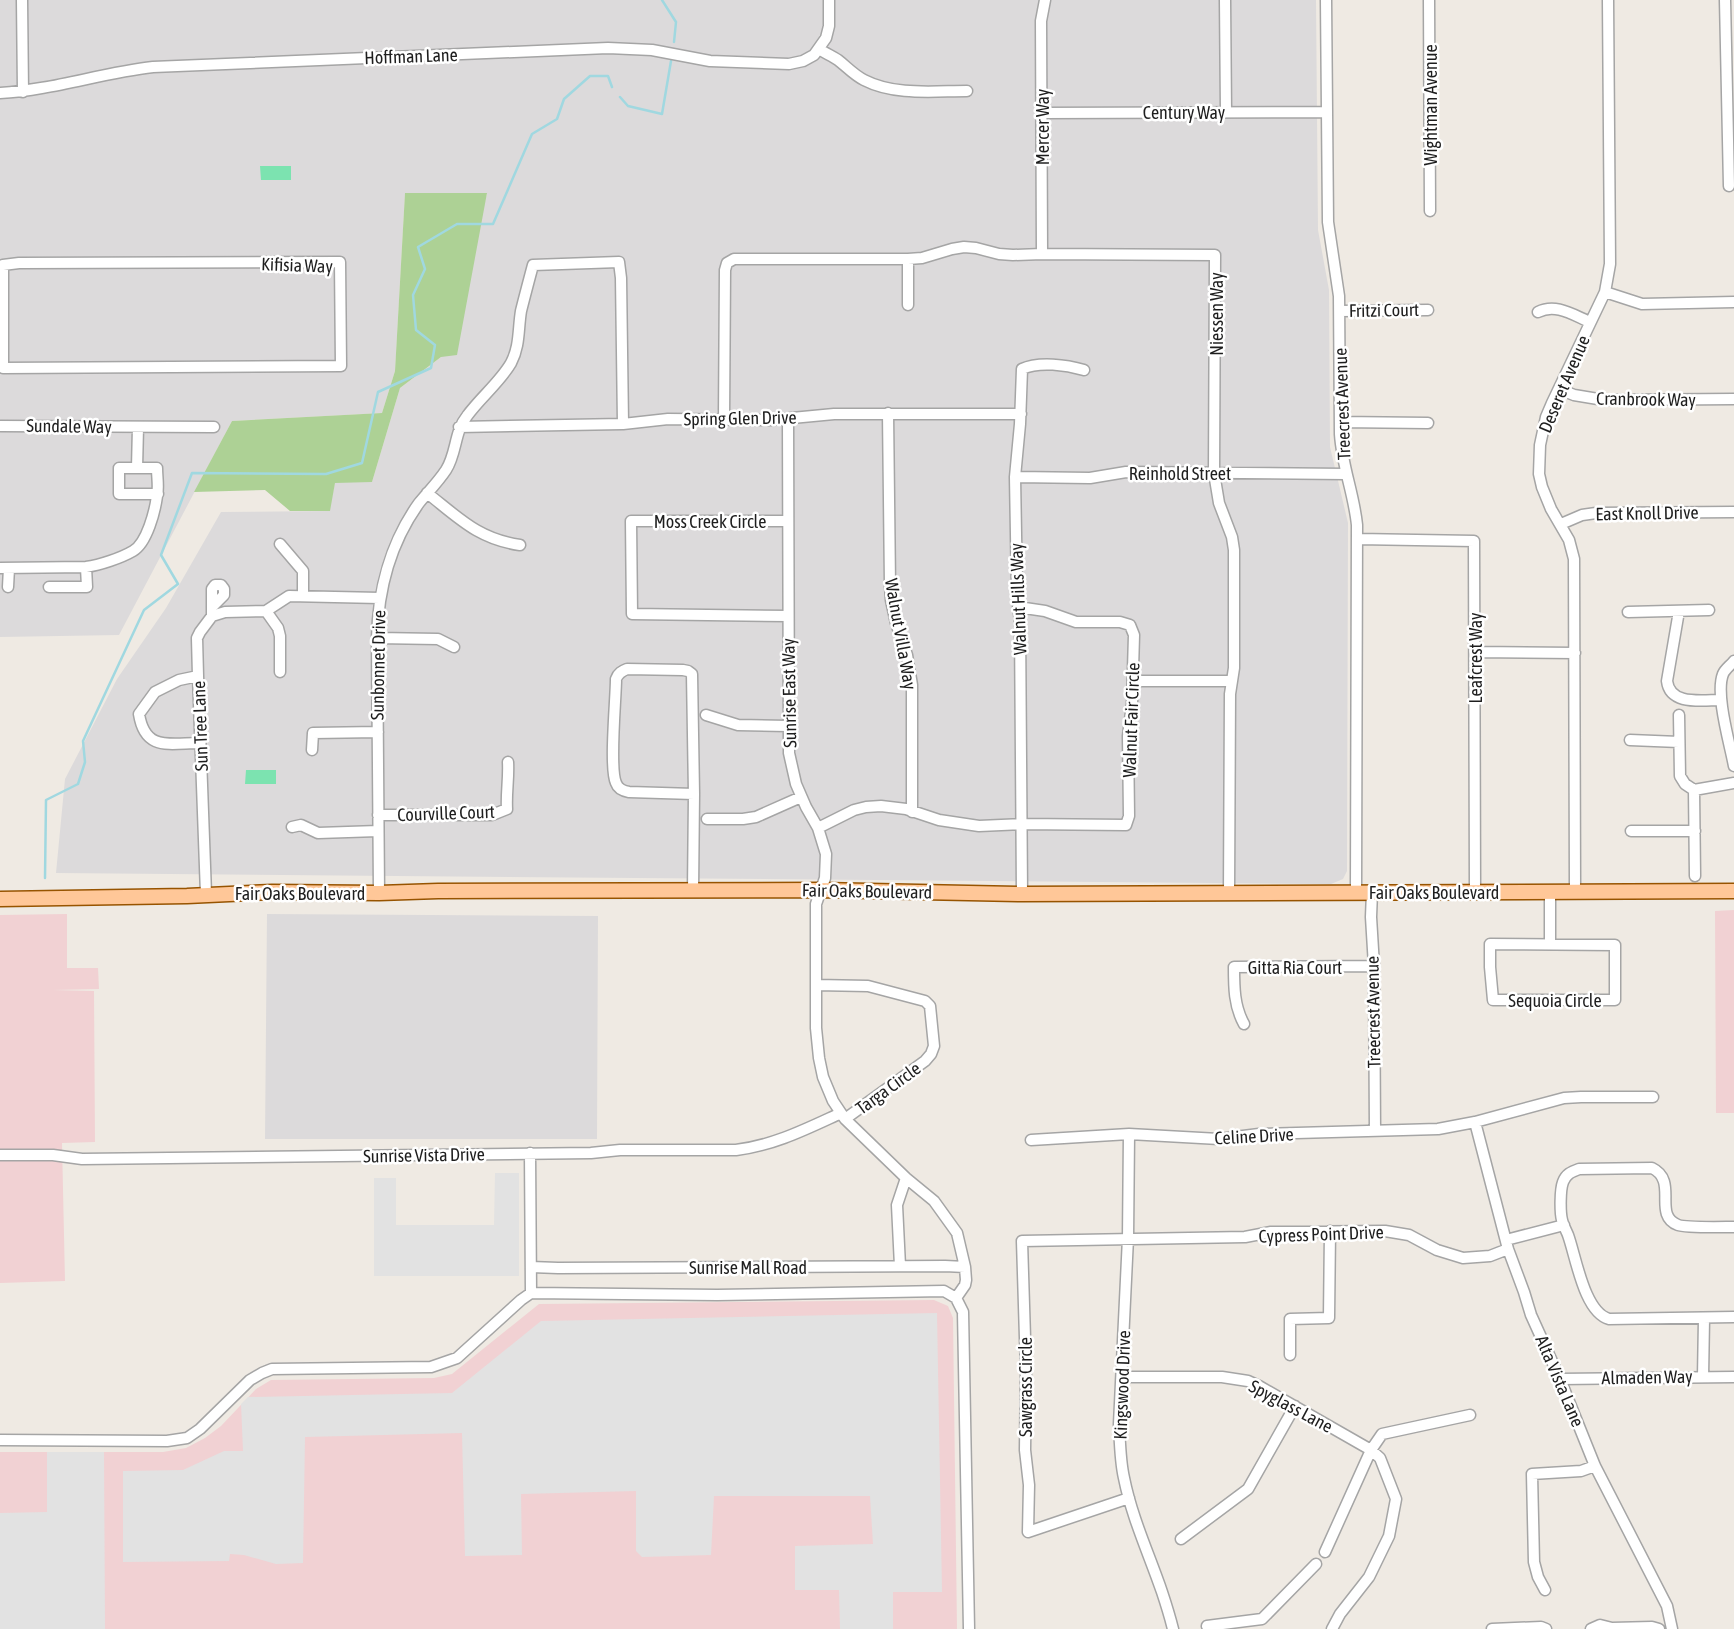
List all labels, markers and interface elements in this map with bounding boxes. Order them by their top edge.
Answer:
street label: Hoffman Lane [364,44,458,68]
street label: Wightman Avenue [1420,44,1441,166]
street label: Mercer Way [1032,89,1053,165]
street label: Century Way [1143,102,1225,123]
street label: Kifisia Way [261,253,333,277]
street label: Niessen Way [1206,272,1227,356]
street label: Fritzi Court [1349,299,1419,321]
street label: Deseret Avenue [1534,332,1594,436]
street label: Treecrest Avenue [1330,348,1354,460]
street label: Cranbrook Way [1596,388,1696,410]
street label: Spring Glen Drive [683,407,797,429]
street label: Sundale Way [26,415,112,437]
street label: Reinhold Street [1129,463,1231,484]
street label: East Knoll Drive [1595,502,1699,524]
street label: Moss Creek Circle [654,511,766,532]
street label: Walnut Hills Way [1006,543,1030,655]
street label: Walnut Villa Way [881,577,921,691]
street label: Sunbonnet Drive [367,610,389,720]
street label: Leafcrest Way [1465,613,1486,703]
street label: Sunrise East Way [778,638,800,748]
street label: Walnut Fair Circle [1119,662,1143,778]
street label: Sun Tree Lane [188,680,212,772]
street label: Courville Court [397,801,495,825]
street label: Fair Oaks Boulevard [802,879,932,903]
street label: Fair Oaks Boulevard [1369,882,1499,903]
street label: Fair Oaks Boulevard [235,883,365,904]
street label: Treecrest Avenue [1362,956,1384,1068]
street label: Gitta Ria Court [1248,957,1342,978]
street label: Sequoia Circle [1508,990,1602,1011]
street label: Targa Circle [851,1057,925,1119]
street label: Celine Drive [1214,1123,1294,1149]
street label: Sunrise Vista Drive [363,1143,485,1167]
street label: Cypress Point Drive [1258,1221,1384,1247]
street label: Sunrise Mall Road [689,1257,807,1278]
street label: Kingswood Drive [1110,1330,1134,1440]
street label: Alta Vista Lane [1531,1332,1589,1430]
street label: Sawgrass Circle [1015,1337,1036,1437]
street label: Almaden Way [1601,1366,1693,1388]
street label: Spyglass Lane [1246,1375,1336,1437]

